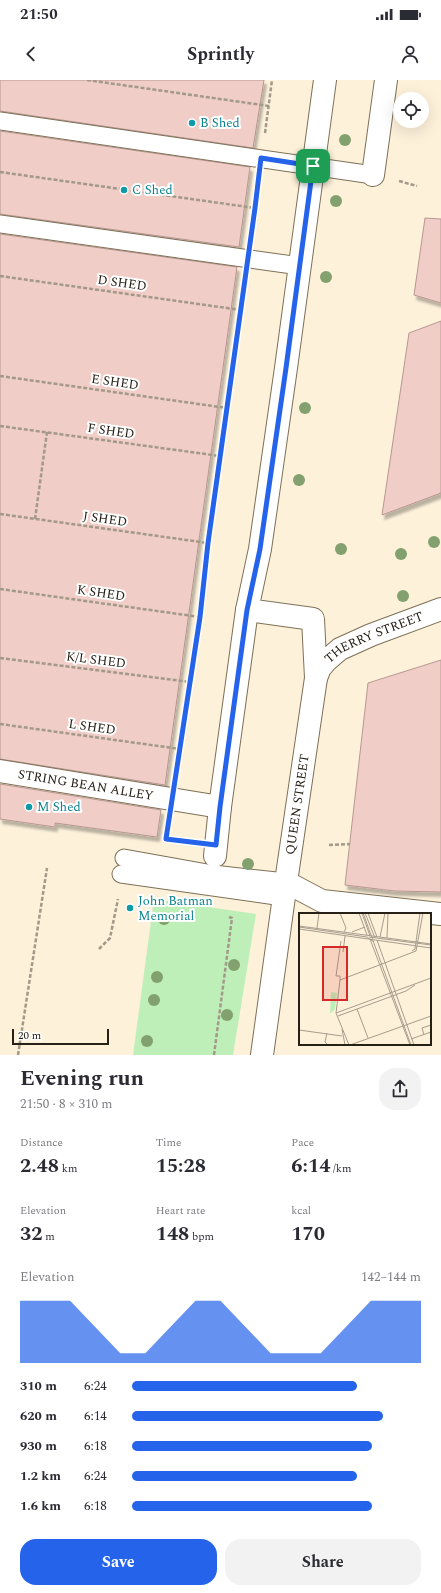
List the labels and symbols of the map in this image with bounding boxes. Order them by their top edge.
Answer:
place label: B Shed [200,113,240,133]
marker: B Shed [187,118,197,128]
pin [296,149,330,183]
place label: C Shed [132,180,173,200]
marker: C Shed [119,185,129,195]
street label: D SHED [96,270,148,296]
street label: E SHED [90,369,140,395]
street label: F SHED [86,418,136,444]
street label: J SHED [82,506,128,532]
street label: K SHED [76,580,126,606]
street label: THERRY STREET [320,606,426,668]
street label: K/L SHED [65,646,127,674]
street label: L SHED [67,714,117,740]
street label: QUEEN STREET [280,753,315,856]
street label: STRING BEAN ALLEY [17,764,155,806]
place label: M Shed [37,797,81,817]
marker: M Shed [24,802,34,812]
place label: John Batman Memorial [138,891,213,926]
marker: John Batman Memorial [125,903,135,913]
inset map [299,913,431,1045]
scale bar [12,1027,109,1046]

